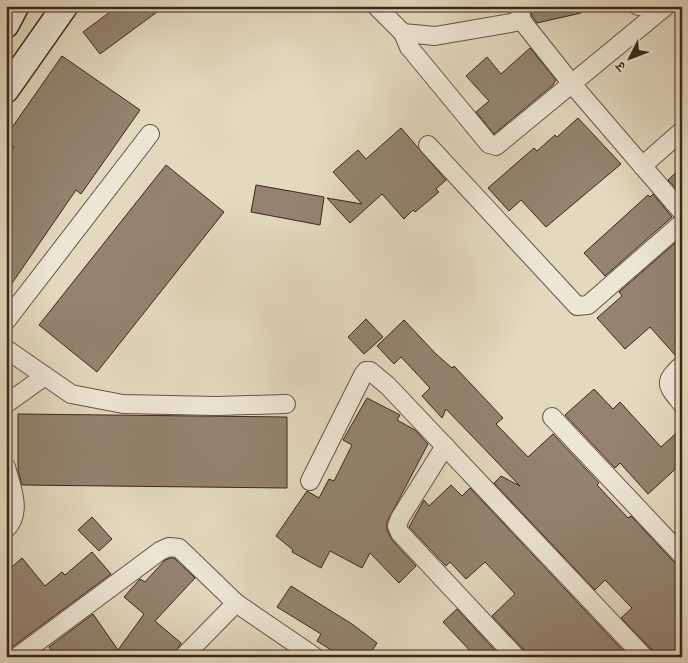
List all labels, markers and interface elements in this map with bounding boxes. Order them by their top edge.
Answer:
north arrow [606,32,656,82]
text: उ [613,58,629,74]

